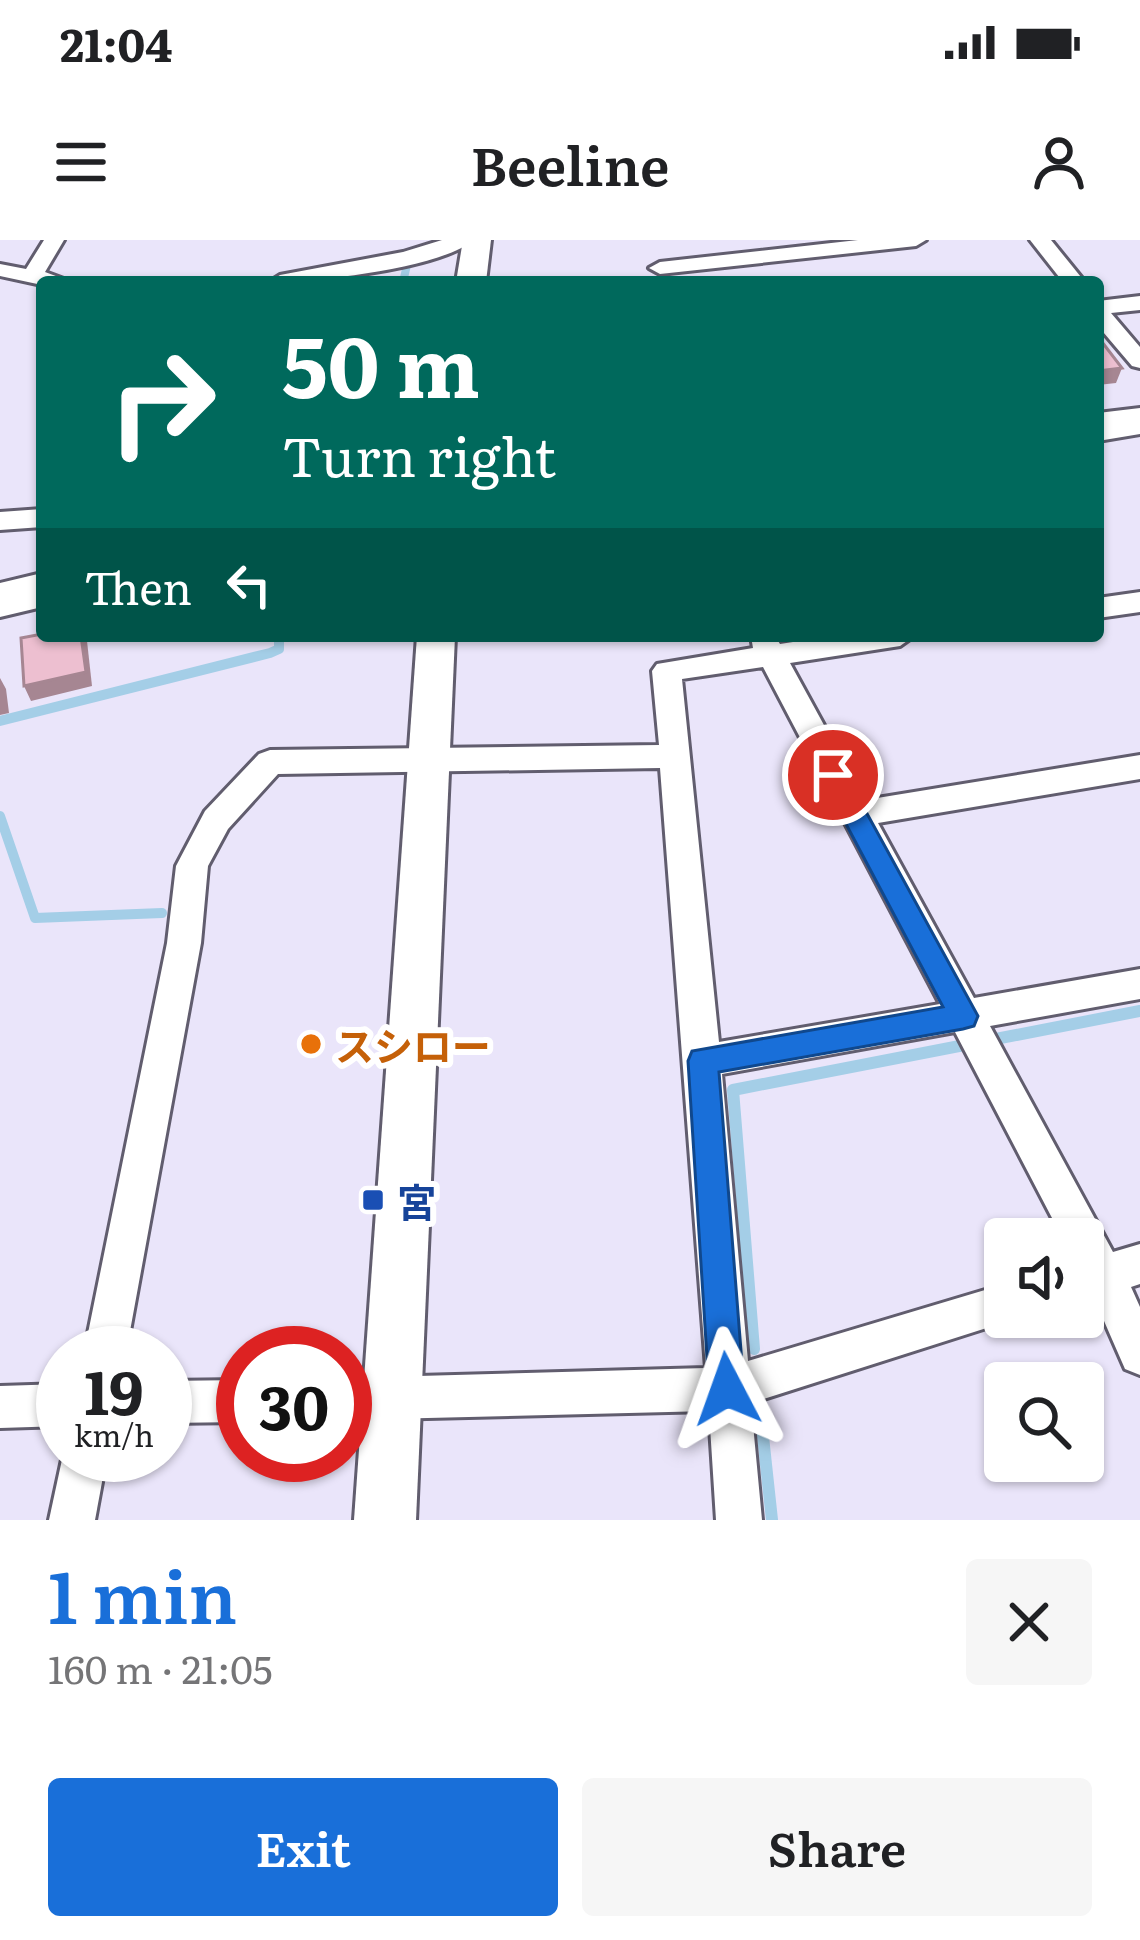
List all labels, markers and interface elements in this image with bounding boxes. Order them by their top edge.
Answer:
text: 21:04 [60,9,172,76]
text: Beeline [470,122,670,203]
icon: menu [48,129,114,195]
icon: person [1026,129,1092,195]
text: 50 m [282,299,480,424]
icon: right [84,324,240,480]
text: Turn right [282,413,556,494]
text: Then [84,552,192,619]
icon: left [216,552,282,618]
pin [782,724,884,826]
icon: arrive [800,742,866,808]
place label: スシロー [335,1015,491,1073]
marker: スシロー [298,1031,324,1057]
place label: 宮 [397,1171,436,1229]
marker: 宮 [360,1187,386,1213]
map controls [984,1218,1104,1482]
button: sound [984,1218,1104,1338]
speed limit sign: 30 [216,1326,372,1482]
position arrow [664,1326,790,1452]
text: 19 [84,1344,144,1433]
button: search [984,1362,1104,1482]
text: km/h [74,1412,154,1456]
text: 1 min [48,1539,237,1646]
button: close [966,1559,1092,1685]
text: 160 m · 21:05 [48,1638,273,1696]
button: Exit [48,1778,558,1916]
button: Share [582,1778,1092,1916]

